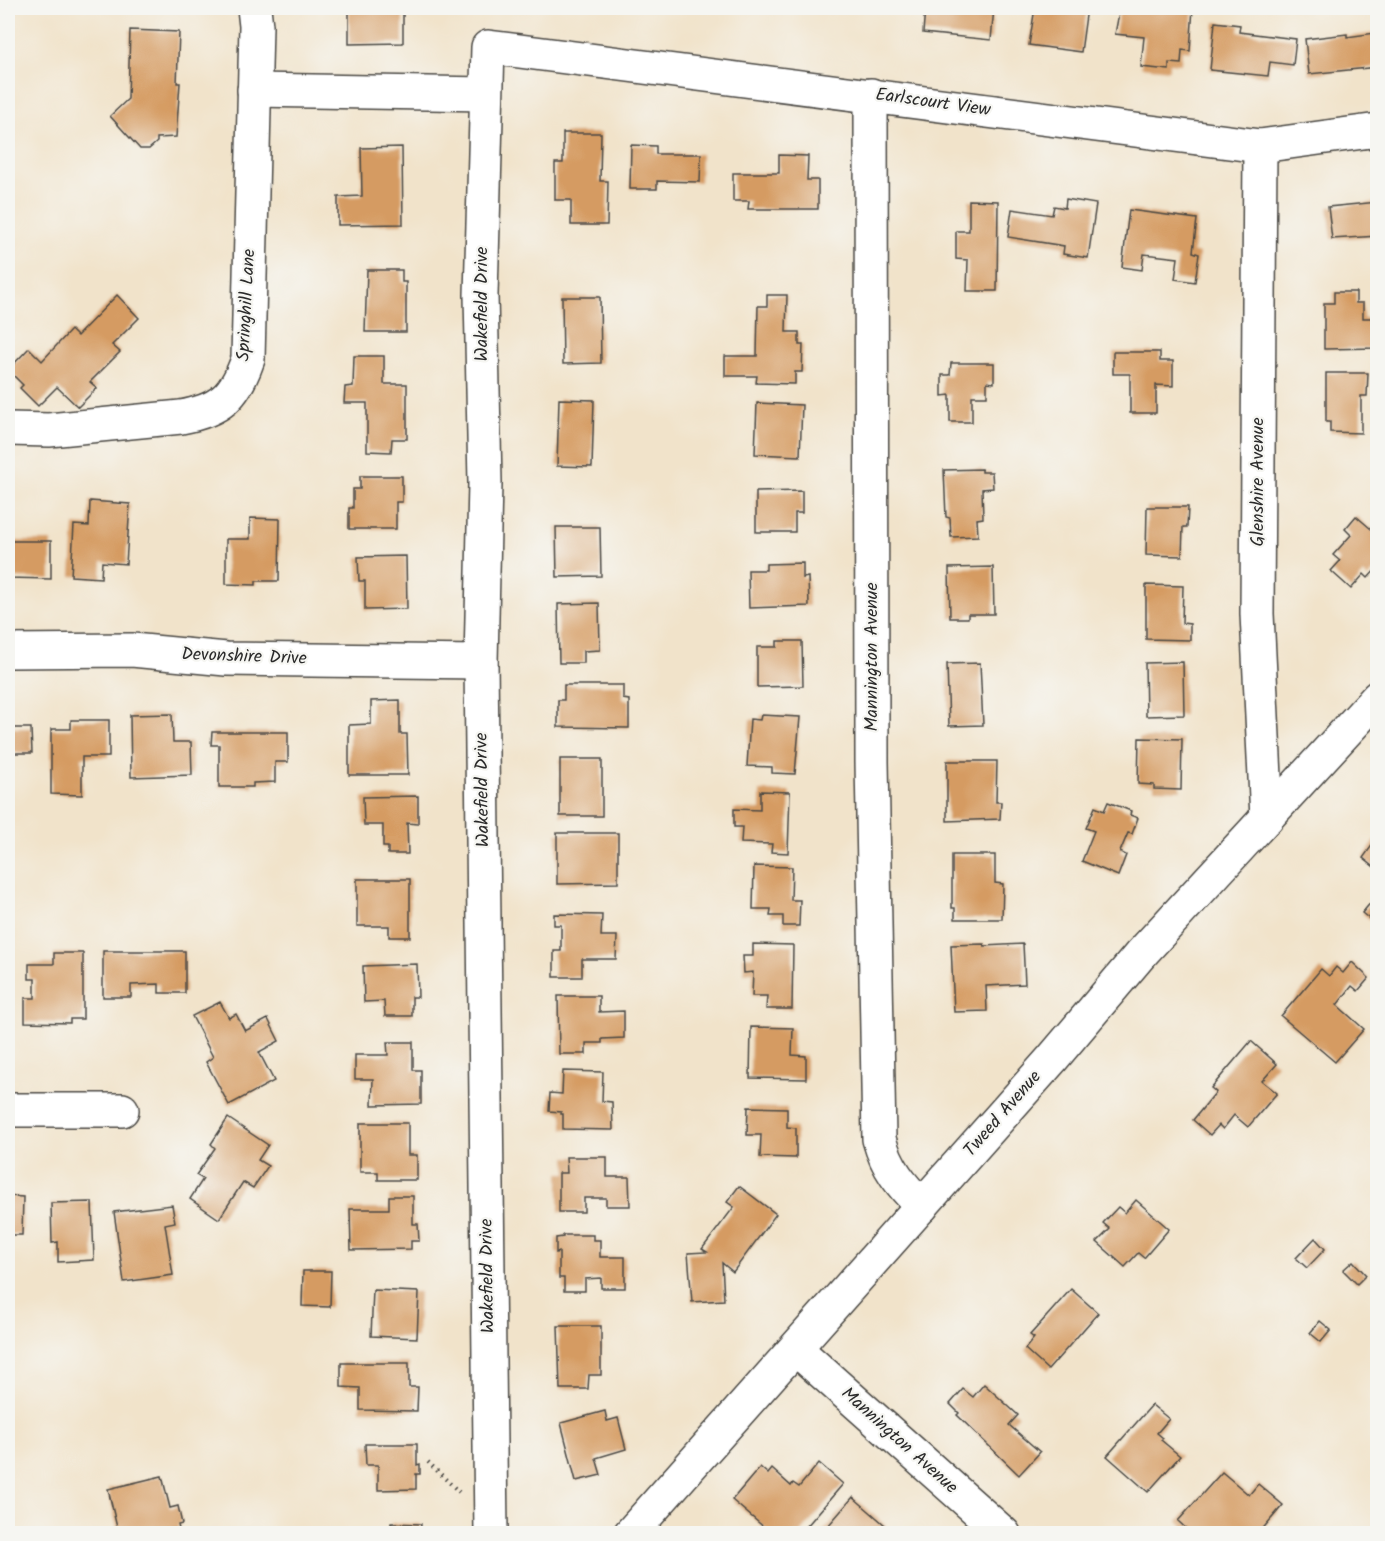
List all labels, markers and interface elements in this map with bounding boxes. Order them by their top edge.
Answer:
street label: Earlscourt View [874,81,993,126]
street label: Wakefield Drive [468,247,497,361]
street label: Springhill Lane [230,248,264,362]
street label: Glenshire Avenue [1244,418,1273,546]
street label: Mannington Avenue [858,582,887,732]
street label: Devonshire Drive [181,640,307,674]
street label: Wakefield Drive [468,732,498,848]
street label: Tweed Avenue [957,1064,1049,1164]
street label: Wakefield Drive [473,1218,503,1334]
street label: Mannington Avenue [834,1380,964,1502]

